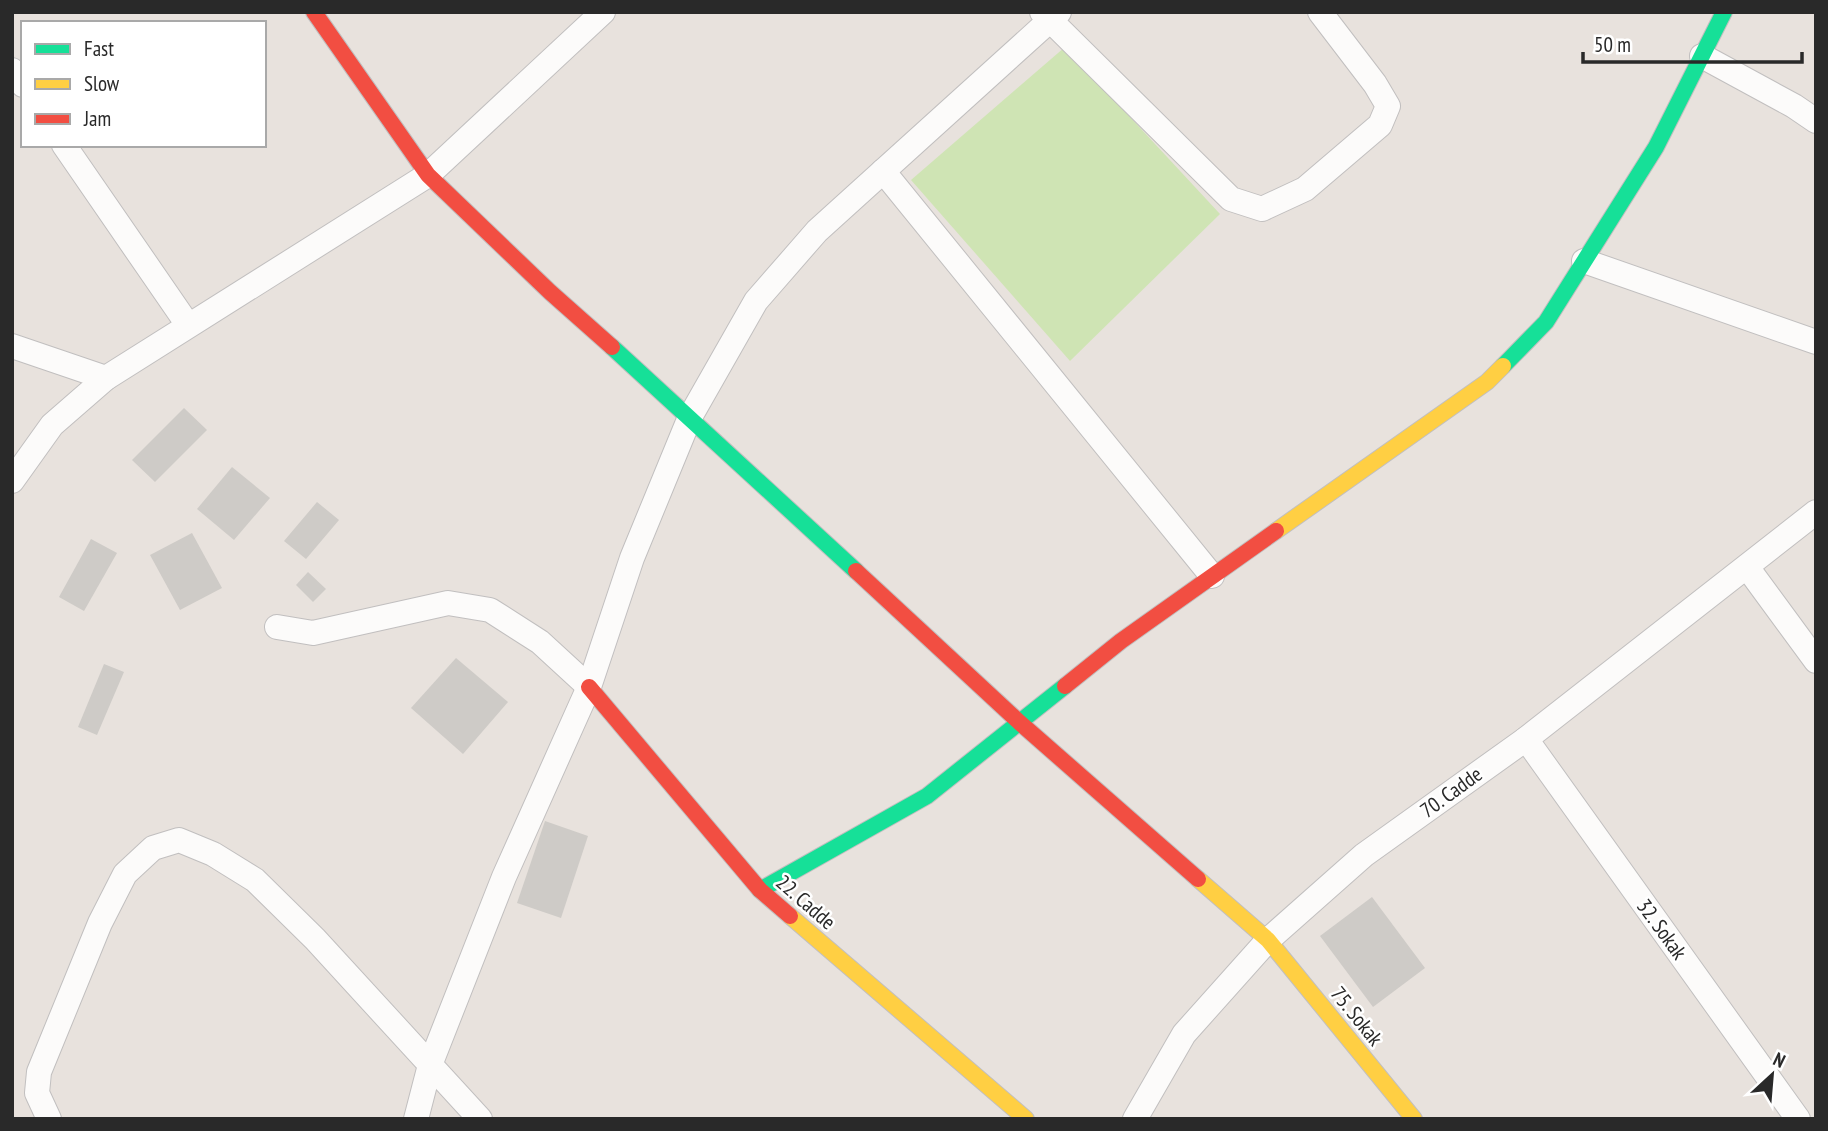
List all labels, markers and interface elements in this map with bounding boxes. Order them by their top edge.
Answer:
legend [21,21,266,147]
scale bar [1583,21,1802,65]
text: 50 m [1594,31,1631,58]
text: Fast [84,35,114,62]
text: Slow [84,70,120,97]
text: Jam [83,105,111,132]
street label: 70. Cadde [1415,760,1487,824]
street label: 22. Cadde [771,869,841,935]
street label: 32. Sokak [1631,893,1693,965]
street label: 75. Sokak [1325,981,1389,1051]
north arrow [1737,1040,1807,1110]
text: N [1770,1047,1789,1073]

